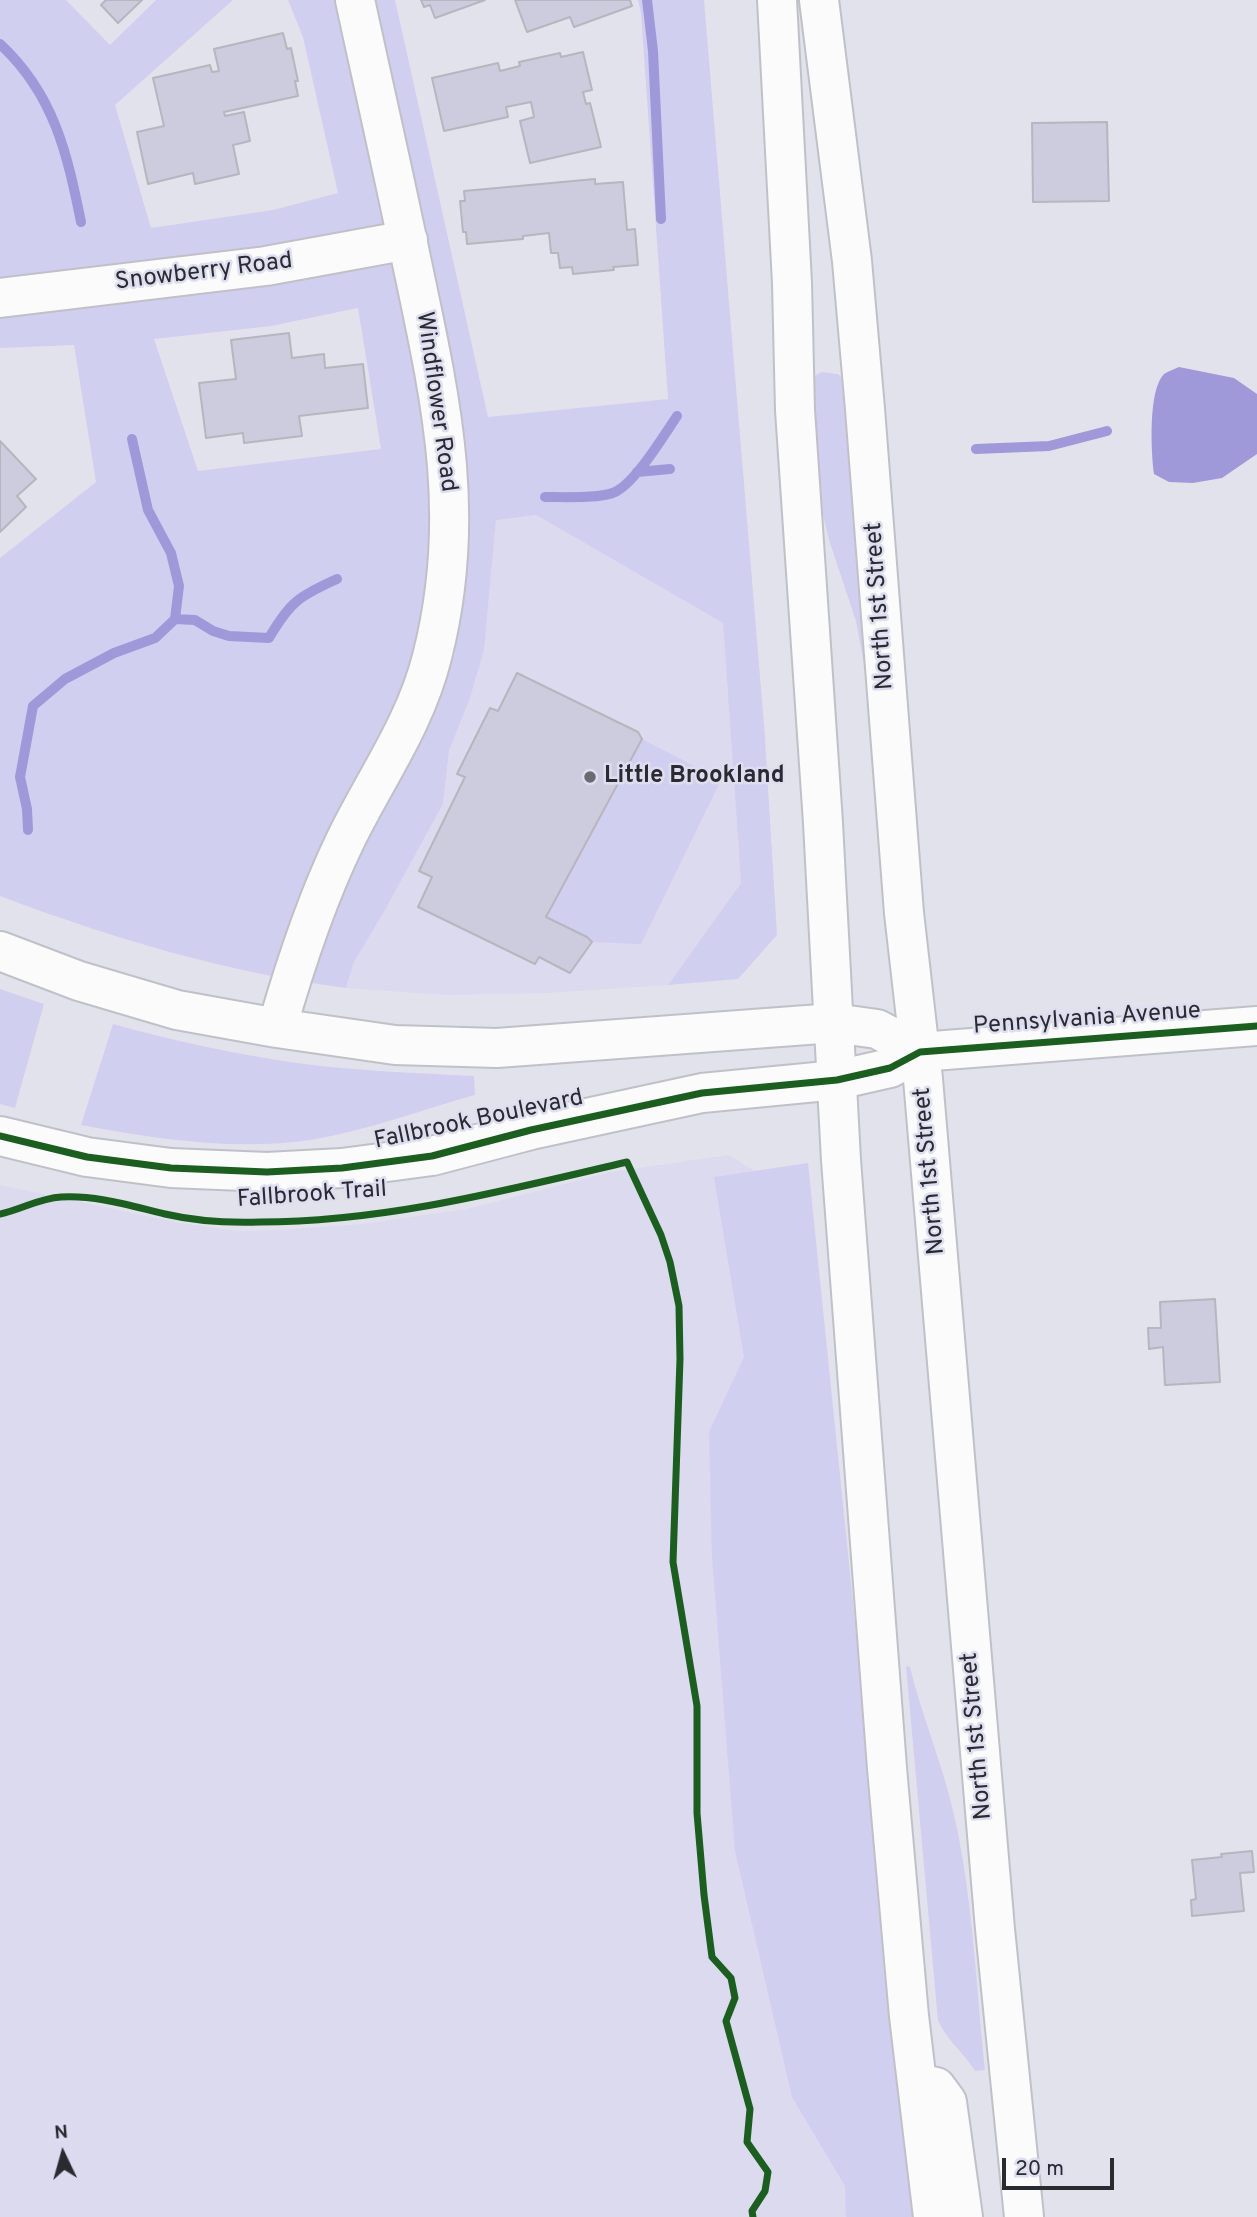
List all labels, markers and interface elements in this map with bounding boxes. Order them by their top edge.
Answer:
street label: Snowberry Road [114,248,294,298]
street label: Windflower Road [408,310,462,494]
street label: North 1st Street [861,521,901,691]
place label: Little Brookland [604,763,785,791]
marker: Little Brookland [582,769,598,785]
street label: Pennsylvania Avenue [972,998,1202,1042]
street label: Fallbrook Boulevard [372,1085,586,1157]
street label: North 1st Street [909,1086,953,1256]
street label: Fallbrook Trail [236,1176,388,1216]
street label: North 1st Street [956,1651,1000,1821]
north arrow [28,2119,98,2189]
text: N [53,2121,69,2146]
scale bar [1005,2144,1117,2188]
text: 20 m [1015,2156,1064,2183]

